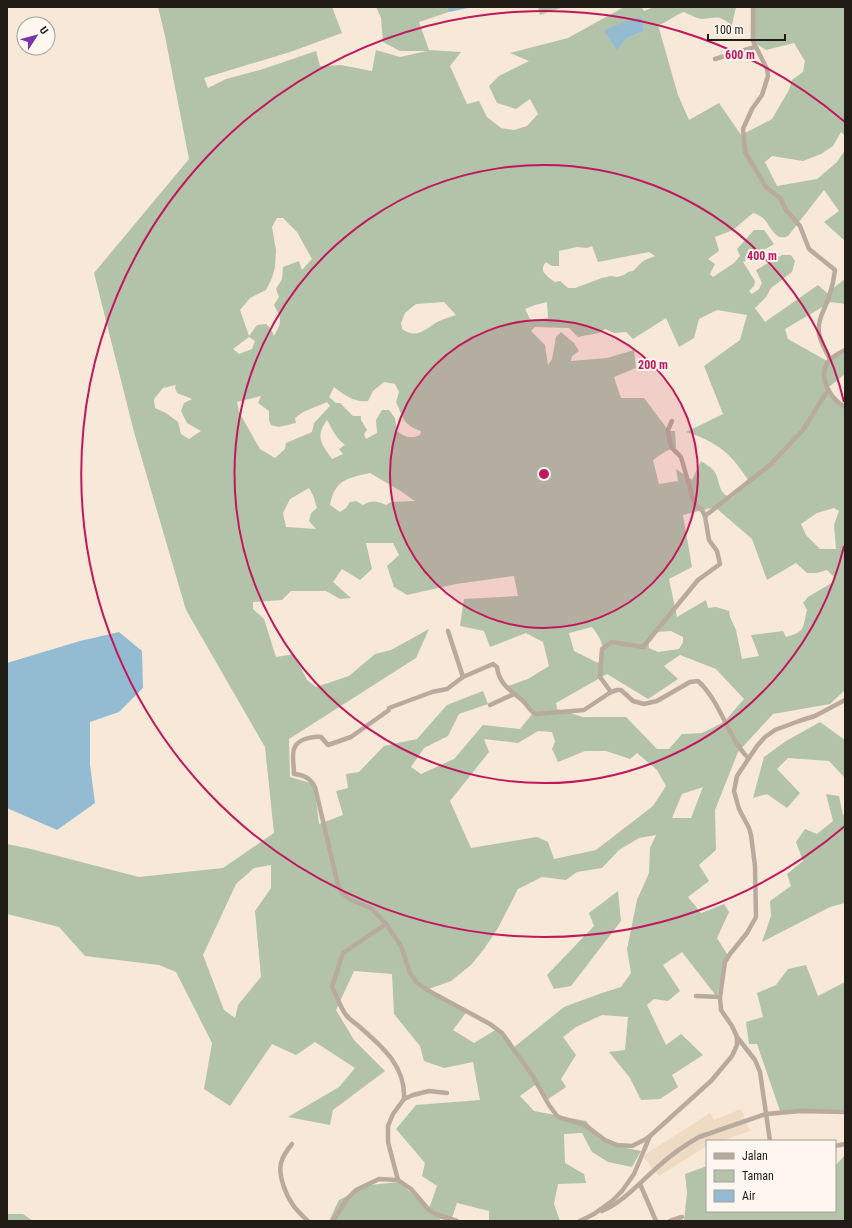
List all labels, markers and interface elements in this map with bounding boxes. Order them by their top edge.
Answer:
north arrow [16,16,56,56]
scale bar [708,16,785,42]
text: 100 m [714,23,744,37]
text: U [37,24,51,37]
text: 600 m [725,48,755,62]
text: 400 m [747,249,777,263]
text: 200 m [638,358,668,372]
centre of rings [537,467,551,481]
legend [706,1140,836,1212]
text: Jalan [742,1149,768,1163]
text: Taman [742,1169,774,1183]
text: Air [742,1189,756,1203]

